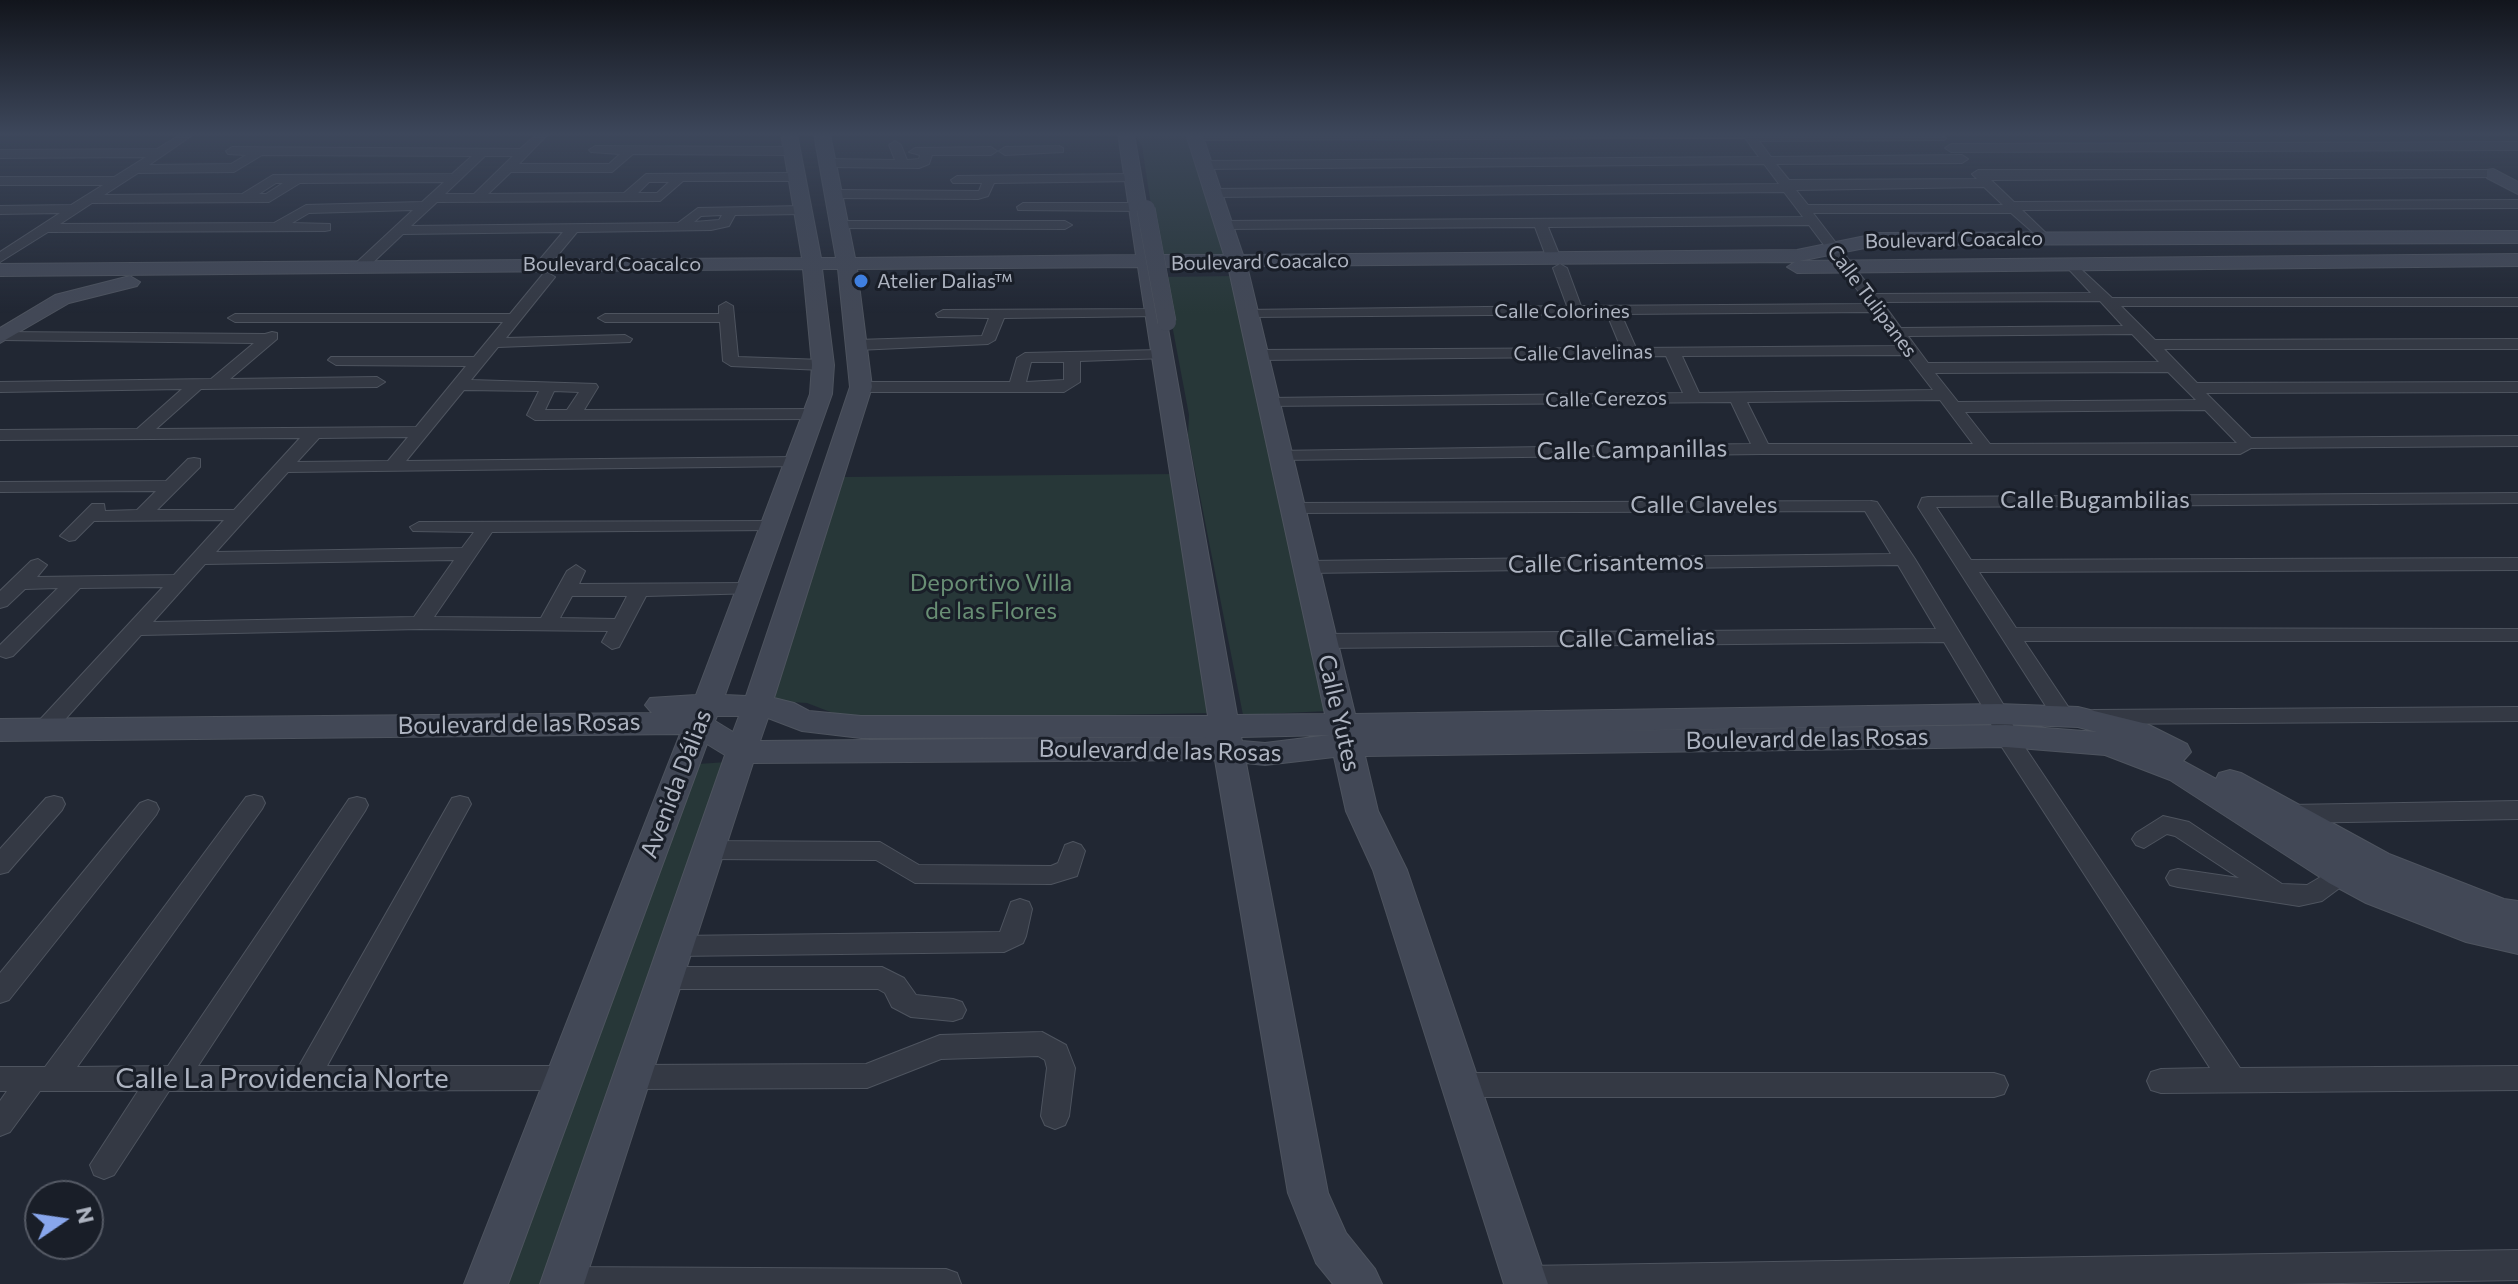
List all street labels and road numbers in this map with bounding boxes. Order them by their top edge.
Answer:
street label: Boulevard Coacalco [1865,226,2043,254]
street label: Calle Tulipanes [1822,240,1922,362]
street label: Boulevard Coacalco [1171,248,1349,276]
street label: Boulevard Coacalco [523,252,701,276]
street label: Calle Colorines [1494,299,1630,323]
street label: Calle Clavelinas [1513,340,1653,366]
street label: Calle Cerezos [1545,386,1667,412]
street label: Calle Campanillas [1536,434,1728,466]
street label: Calle Bugambilias [2000,486,2190,514]
street label: Calle Claveles [1630,491,1778,519]
street label: Calle Crisantemos [1508,547,1704,579]
street label: Calle Camelias [1558,622,1716,654]
street label: Calle Yutes [1312,652,1366,774]
street label: Avenida Dálias [634,706,718,862]
street label: Boulevard de las Rosas [397,707,641,741]
street label: Boulevard de las Rosas [1685,722,1929,756]
street label: Boulevard de las Rosas [1038,734,1282,768]
street label: Calle La Providencia Norte [115,1062,449,1096]

